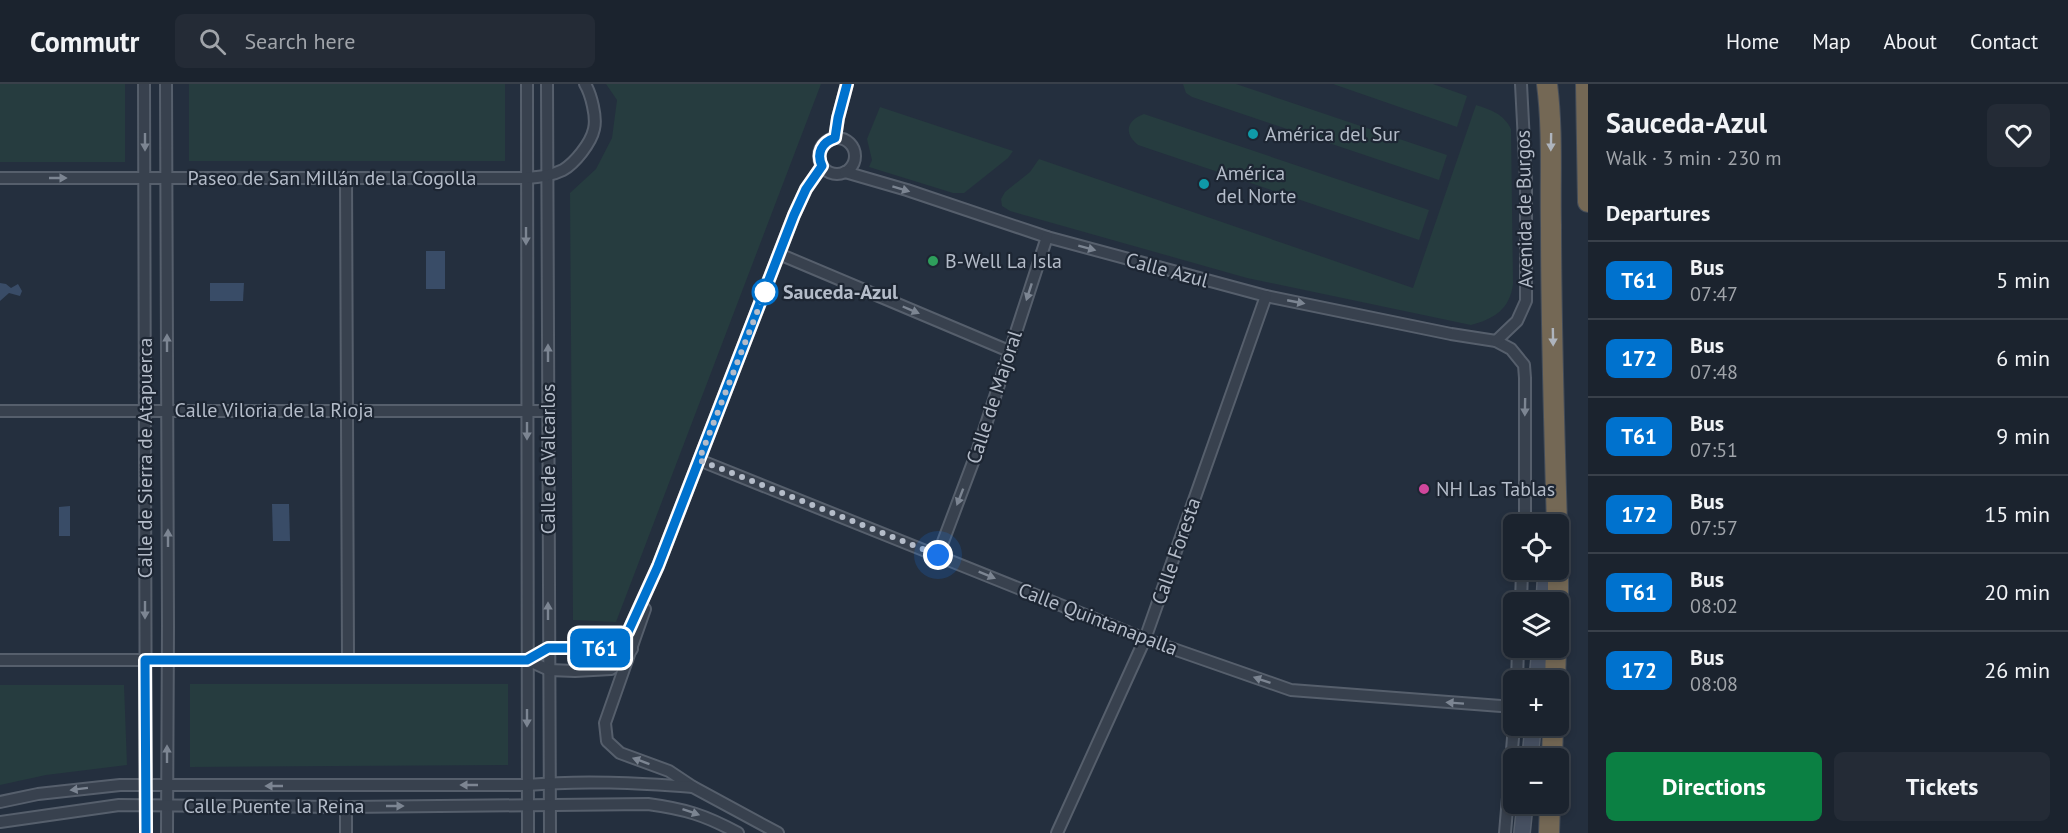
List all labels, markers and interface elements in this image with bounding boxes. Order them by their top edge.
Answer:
search box [175,14,595,68]
text: Commutr [30,23,139,60]
icon: search [196,25,229,58]
text: Search here [244,27,355,55]
text: Home [1726,28,1779,55]
text: Map [1812,28,1851,55]
text: About [1884,28,1937,55]
text: Contact [1970,28,2038,55]
text: Sauceda-Azul [1606,104,1767,141]
button: heart [1987,104,2050,167]
place label: América del Sur [1265,121,1400,147]
marker: América del Sur [1246,127,1260,141]
street label: Avenida de Burgos [1510,130,1538,288]
one-way arrow [140,133,150,152]
one-way arrow [1547,133,1556,152]
text: Walk · 3 min · 230 m [1606,145,1782,171]
place label: América del Norte [1216,160,1296,209]
street label: Paseo de San Millán de la Cogolla [188,165,476,191]
one-way arrow [49,173,68,183]
marker: América del Norte [1197,177,1211,191]
one-way arrow [892,184,910,194]
text: Departures [1606,199,1710,227]
one-way arrow [521,227,531,246]
one-way arrow [1077,244,1096,254]
street label: Calle Azul [1123,247,1211,294]
place label: B-Well La Isla [945,248,1062,274]
text: Bus [1690,253,1724,281]
marker: B-Well La Isla [926,254,940,268]
text: 5 min [1996,266,2050,294]
text: T61 [1621,267,1657,294]
marker: Sauceda-Azul [752,279,778,305]
place label: Sauceda-Azul [783,279,898,305]
text: 07:47 [1690,281,1738,307]
one-way arrow [1023,284,1033,302]
one-way arrow [1286,298,1305,307]
one-way arrow [902,305,919,314]
street label: Calle de Majoral [960,327,1028,467]
one-way arrow [1548,328,1558,347]
text: Bus [1690,331,1724,359]
one-way arrow [162,333,172,352]
street label: Calle de Sierra de Atapuerca [132,338,158,578]
one-way arrow [543,344,553,363]
text: 6 min [1996,344,2050,372]
text: 172 [1621,345,1657,372]
text: 07:48 [1690,359,1738,385]
street label: Calle de Valcarlos [535,384,561,534]
street label: Calle Viloria de la Rioja [175,397,373,423]
one-way arrow [1520,397,1530,416]
text: Bus [1690,409,1724,437]
one-way arrow [522,422,532,441]
text: 9 min [1996,422,2050,450]
text: T61 [1621,423,1657,450]
text: 07:51 [1690,437,1738,463]
place label: NH Las Tablas [1436,476,1555,502]
marker: NH Las Tablas [1417,482,1431,496]
text: Bus [1690,487,1724,515]
one-way arrow [954,488,964,506]
street label: Calle Foresta [1146,494,1206,608]
text: 15 min [1984,500,2050,528]
text: 172 [1621,501,1657,528]
map controls [1503,514,1569,814]
button: locate [1503,514,1569,580]
text: 07:57 [1690,515,1738,541]
one-way arrow [163,528,173,547]
your location [923,540,953,570]
text: Bus [1690,565,1724,593]
one-way arrow [979,570,997,580]
street label: Calle Quintanapalla [1015,577,1181,661]
text: 20 min [1984,578,2050,606]
text: T61 [1621,579,1657,606]
button: layers [1503,592,1569,658]
text: 08:02 [1690,593,1738,619]
one-way arrow [140,601,150,620]
one-way arrow [543,602,553,621]
line badge: T61 [566,628,634,668]
text: T61 [582,635,618,662]
text: Bus [1690,643,1724,671]
text: 26 min [1984,656,2050,684]
text: 172 [1621,657,1657,684]
button: + [1503,670,1569,736]
text: 08:08 [1690,671,1738,697]
one-way arrow [1253,675,1271,685]
one-way arrow [1446,698,1465,708]
one-way arrow [522,709,532,728]
one-way arrow [162,744,172,763]
button: − [1503,748,1569,814]
button: Directions [1606,752,1822,821]
button: Tickets [1834,752,2050,821]
one-way arrow [632,755,650,765]
one-way arrow [459,780,478,790]
one-way arrow [264,781,283,791]
one-way arrow [69,785,88,794]
street label: Calle Puente la Reina [183,793,365,819]
one-way arrow [385,801,404,811]
one-way arrow [683,807,701,817]

